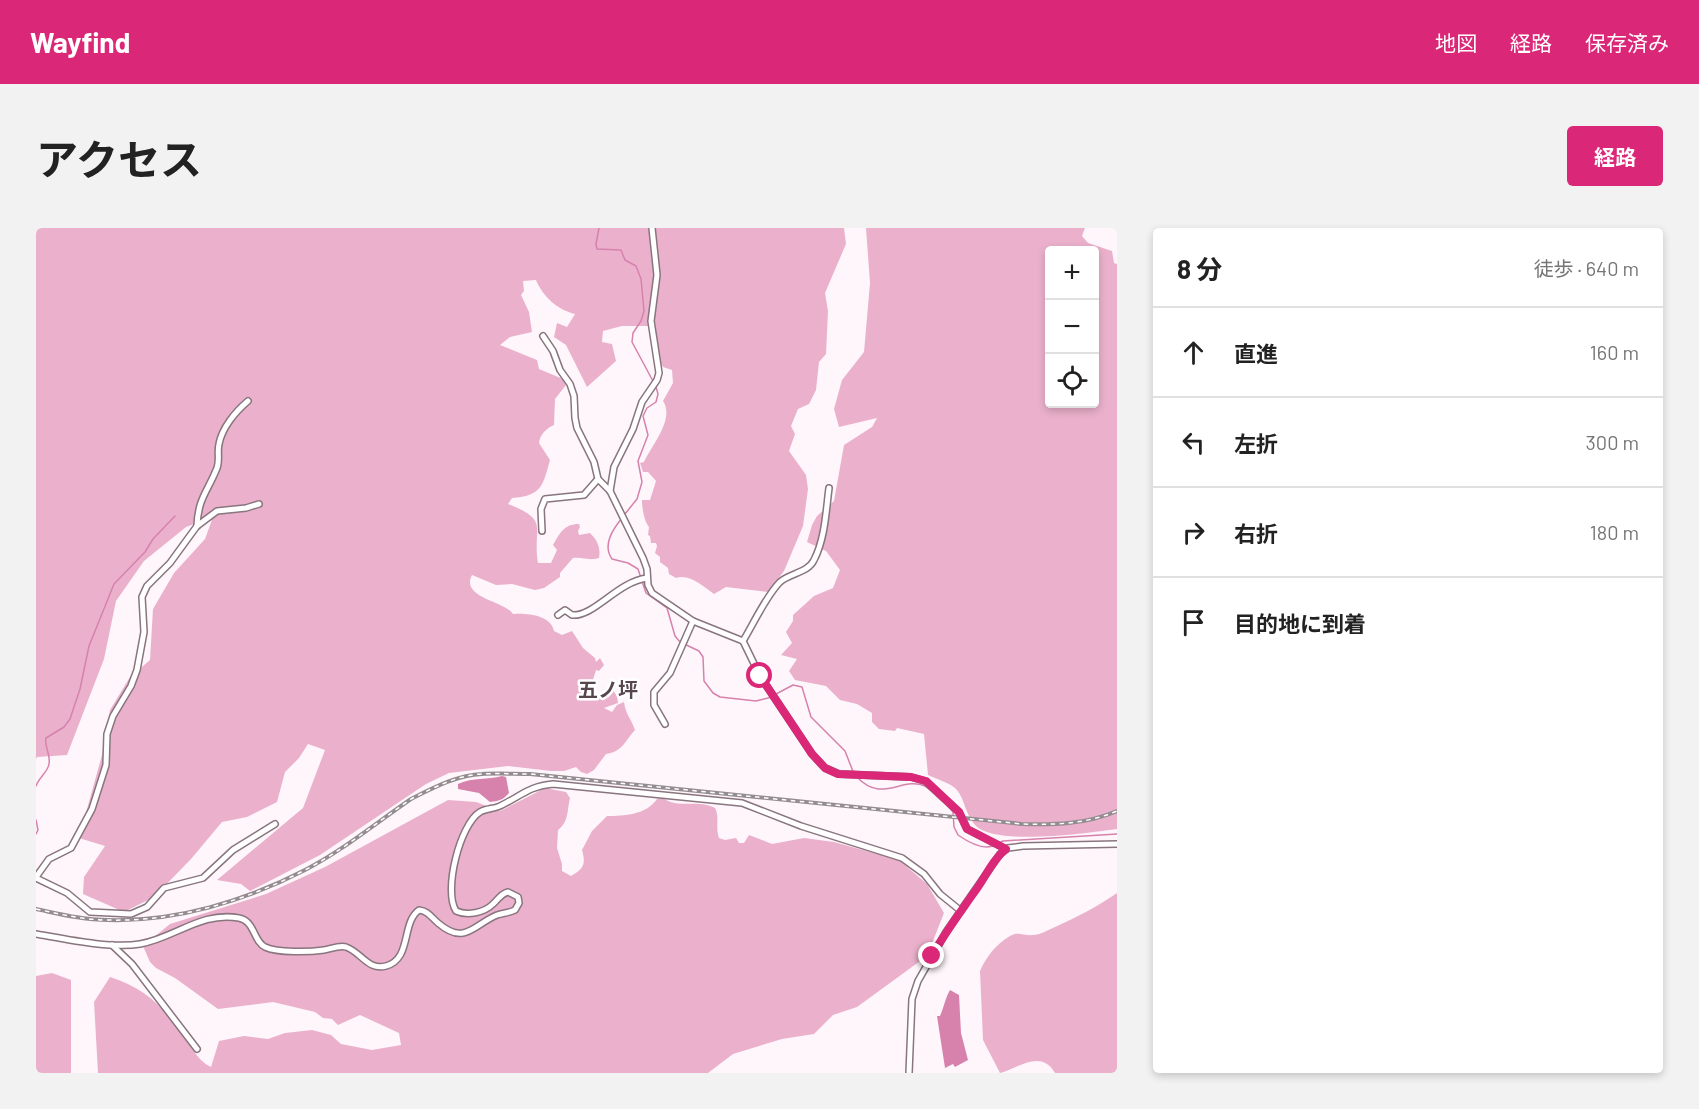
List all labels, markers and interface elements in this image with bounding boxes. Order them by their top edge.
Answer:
text: Wayfind [30,25,130,59]
text: 地図 [1435,30,1477,55]
text: 経路 [1510,30,1552,55]
text: 保存済み [1585,30,1669,55]
button: 経路 [1567,126,1663,186]
text: アクセス [36,133,202,183]
map controls [1045,246,1099,408]
button: + [1045,246,1099,300]
text: 8 分 [1177,253,1222,284]
text: 徒歩 · 640 m [1534,256,1639,280]
button: − [1045,300,1099,354]
icon: ahead [1177,336,1210,369]
text: 直進 [1234,340,1278,366]
text: 160 m [1590,340,1639,364]
button: locate [1045,354,1099,408]
icon: left [1177,426,1210,459]
text: 左折 [1234,430,1278,456]
text: 300 m [1586,430,1639,454]
icon: right [1177,516,1210,549]
text: 右折 [1234,520,1278,546]
text: 180 m [1590,520,1639,544]
icon: arrive [1177,606,1210,639]
text: 目的地に到着 [1234,610,1366,636]
route start [746,662,772,688]
district label: 五ノ坪 [578,677,638,701]
route end [918,942,944,968]

